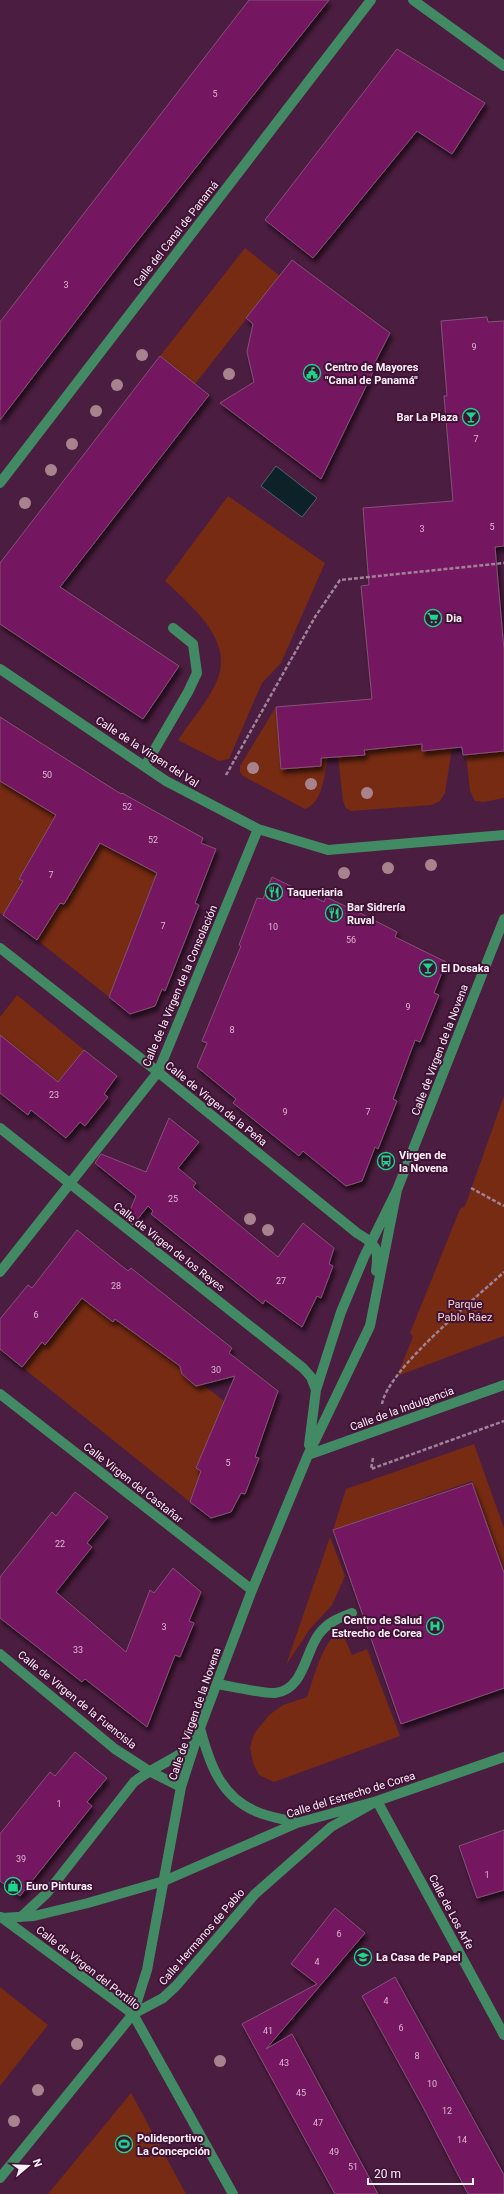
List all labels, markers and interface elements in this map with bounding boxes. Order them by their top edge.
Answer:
house number: 5 [212,89,218,99]
street label: Calle del Canal de Panamá [131,179,221,289]
house number: 3 [63,280,69,290]
house number: 9 [471,342,477,352]
place label: Centro de Mayores "Canal de Panamá" [325,361,419,387]
public building icon: Centro de Mayores "Canal de Panamá" [302,363,322,383]
bar icon: Bar La Plaza [461,407,481,427]
place label: Bar La Plaza [396,411,458,424]
house number: 7 [473,434,479,444]
house number: 5 [489,522,495,532]
house number: 3 [419,524,425,534]
supermarket icon: Dia [423,608,443,628]
place label: Dia [446,612,462,625]
street label: Calle de la Virgen del Val [93,714,201,790]
house number: 50 [42,770,52,780]
house number: 52 [122,802,132,812]
house number: 52 [148,835,158,845]
house number: 7 [48,870,54,880]
restaurant icon: Taqueriaria [264,882,284,902]
place label: Taqueriaria [287,886,343,899]
place label: Bar Sidrería Ruval [347,901,405,927]
street label: Calle de la Virgen de la Consolación [140,903,220,1069]
restaurant icon: Bar Sidrería Ruval [324,903,344,923]
house number: 7 [160,921,166,931]
house number: 10 [268,922,278,932]
house number: 56 [346,935,356,945]
bar icon: El Dosaka [418,958,438,978]
place label: El Dosaka [441,962,490,975]
street label: Calle de Virgen de la Novena [409,983,471,1117]
house number: 9 [405,1002,411,1012]
house number: 8 [229,1025,235,1035]
street label: Calle de Virgen de la Peña [163,1059,269,1149]
house number: 23 [49,1090,59,1100]
house number: 9 [282,1107,288,1117]
house number: 7 [365,1107,371,1117]
place label: Virgen de la Novena [399,1149,448,1175]
bus stop icon: Virgen de la Novena [376,1151,396,1171]
house number: 25 [168,1194,178,1204]
street label: Calle de Virgen de los Reyes [111,1200,227,1295]
house number: 27 [276,1276,286,1286]
house number: 28 [111,1281,121,1291]
park label: Parque Pablo Ráez [438,1298,493,1324]
house number: 6 [33,1310,39,1320]
house number: 30 [211,1365,221,1375]
street label: Calle de la Indulgencia [348,1384,456,1434]
street label: Calle Virgen del Castañar [81,1440,186,1526]
house number: 5 [225,1458,231,1468]
house number: 22 [55,1539,65,1549]
place label: Centro de Salud Estrecho de Corea [332,1614,422,1640]
hospital icon: Centro de Salud Estrecho de Corea [425,1616,445,1636]
house number: 3 [161,1622,167,1632]
house number: 33 [73,1645,83,1655]
street label: Calle de Virgen de la Novena [166,1646,224,1782]
street label: Calle de Virgen de la Fuencisla [15,1648,139,1752]
street label: Calle del Estrecho de Corea [285,1769,417,1821]
house number: 1 [56,1799,62,1809]
house number: 39 [16,1854,26,1864]
house number: 1 [484,1870,490,1880]
street label: Calle de Los Arfe [426,1872,476,1952]
shop icon: Euro Pinturas [3,1876,23,1896]
place label: Euro Pinturas [26,1880,93,1893]
street label: Calle Hermanos de Pablo [157,1886,247,1988]
street label: Calle de Virgen del Portillo [33,1923,143,2013]
house number: 6 [336,1929,342,1939]
school or university icon: La Casa de Papel [353,1947,373,1967]
place label: La Casa de Papel [376,1951,461,1964]
house number: 4 [314,1957,320,1967]
house number: 4 [383,1996,389,2006]
house number: 6 [398,2023,404,2033]
house number: 41 [263,2026,273,2036]
house number: 8 [414,2051,420,2061]
house number: 43 [279,2058,289,2068]
house number: 10 [427,2079,437,2089]
house number: 45 [296,2088,306,2098]
house number: 12 [442,2106,452,2116]
house number: 47 [313,2118,323,2128]
place label: Polideportivo La Concepción [137,2132,210,2158]
sports icon: Polideportivo La Concepción [114,2134,134,2154]
house number: 14 [457,2135,467,2145]
north arrow [8,2146,48,2186]
house number: 49 [329,2147,339,2157]
text: N [30,2157,44,2169]
scale bar [368,2160,473,2186]
house number: 51 [348,2162,358,2172]
text: 20 m [374,2167,401,2181]

